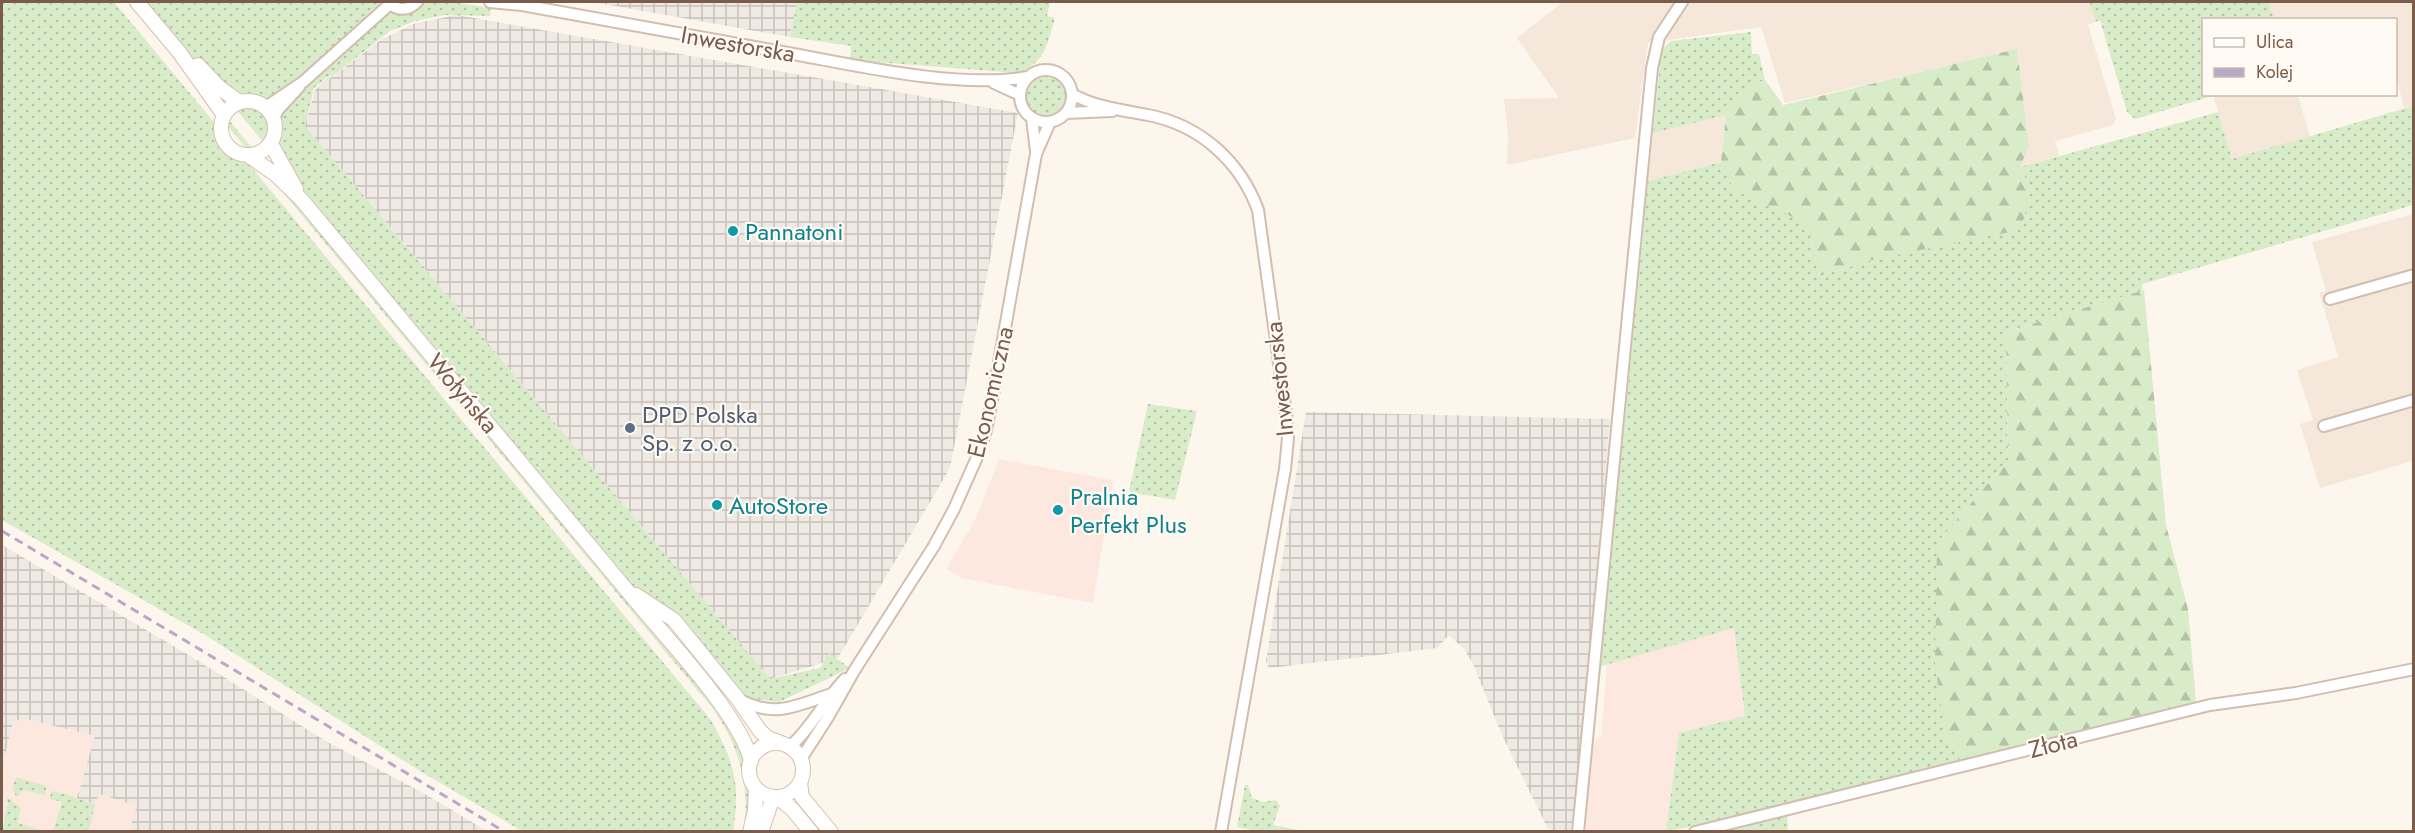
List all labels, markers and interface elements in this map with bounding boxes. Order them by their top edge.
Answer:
street label: Inwestorska [678,17,798,71]
legend [2202,18,2397,96]
text: Ulica [2256,29,2293,55]
text: Kolej [2256,59,2293,85]
place label: Pannatoni [745,214,843,249]
marker: Pannatoni [726,224,740,238]
street label: Inwestorska [1256,320,1302,438]
street label: Ekonomiczna [958,323,1022,461]
street label: Wołyńska [419,345,507,441]
place label: DPD Polska Sp. z o.o. [642,397,758,460]
marker: DPD Polska Sp. z o.o. [623,421,637,435]
place label: Pralnia Perfekt Plus [1070,479,1187,542]
place label: AutoStore [729,488,828,523]
marker: AutoStore [710,498,724,512]
marker: Pralnia Perfekt Plus [1051,503,1065,517]
street label: Złota [2025,721,2081,767]

